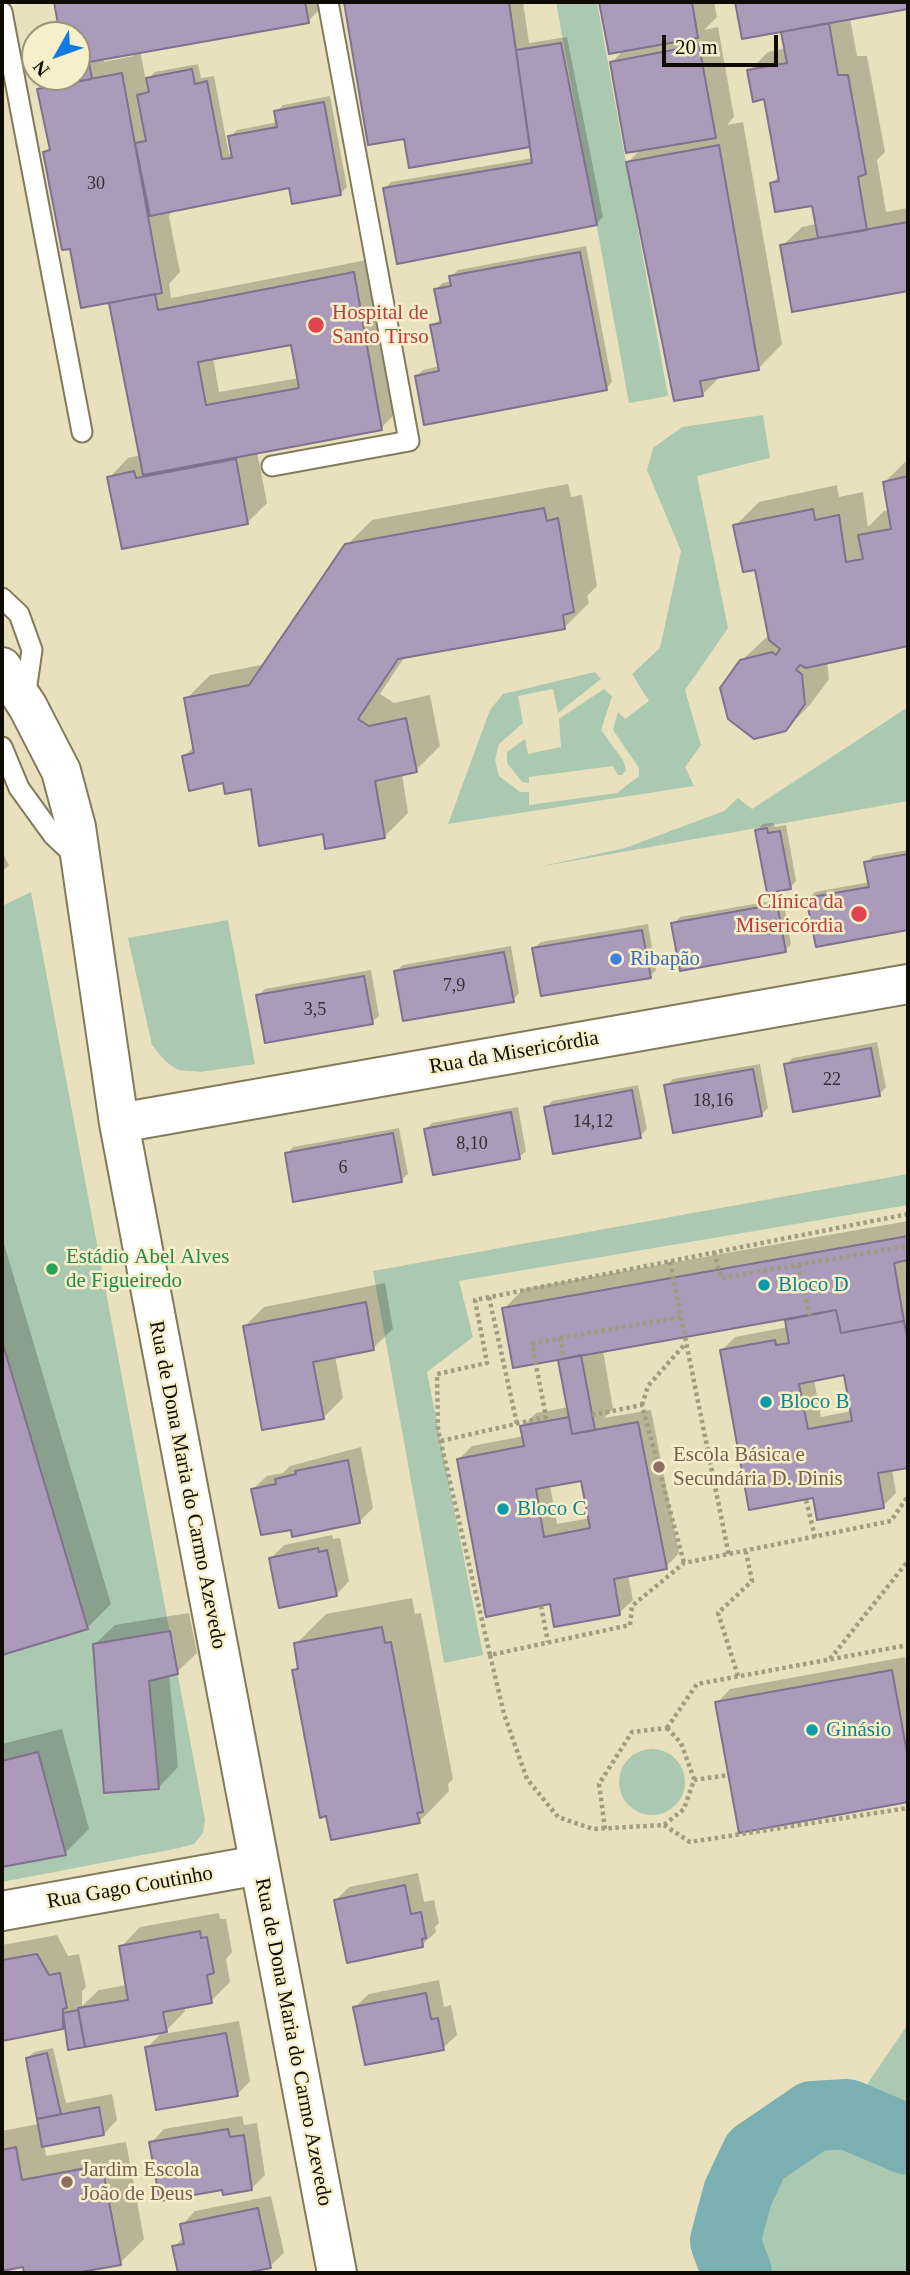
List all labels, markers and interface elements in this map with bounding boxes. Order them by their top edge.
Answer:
north arrow [21,21,91,91]
scale bar [665,21,780,65]
text: 20 m [675,35,718,59]
text: N [29,57,54,81]
house number: 30 [87,173,105,195]
place label: Hospital de Santo Tirso [332,300,429,350]
marker: Hospital de Santo Tirso [306,315,326,335]
place label: Clínica da Misericórdia [736,889,843,939]
marker: Clínica da Misericórdia [849,904,869,924]
place label: Ribapão [630,946,700,972]
marker: Ribapão [608,951,624,967]
house number: 7,9 [443,975,465,997]
house number: 3,5 [304,999,326,1021]
street label: Rua da Misericórdia [427,1026,601,1080]
house number: 22 [823,1069,841,1091]
house number: 18,16 [693,1090,733,1112]
house number: 14,12 [573,1111,613,1133]
house number: 8,10 [456,1133,488,1155]
house number: 6 [338,1157,348,1179]
place label: Estádio Abel Alves de Figueiredo [66,1244,229,1294]
marker: Estádio Abel Alves de Figueiredo [44,1261,60,1277]
place label: Bloco D [778,1272,849,1298]
marker: Bloco D [756,1277,772,1293]
street label: Rua de Dona Maria do Carmo Azevedo [143,1319,231,1651]
place label: Bloco B [780,1389,849,1415]
marker: Bloco B [758,1394,774,1410]
place label: Escola Básica e Secundária D. Dinis [673,1442,843,1492]
marker: Escola Básica e Secundária D. Dinis [651,1459,667,1475]
place label: Bloco C [517,1496,586,1522]
marker: Bloco C [495,1501,511,1517]
place label: Ginásio [826,1717,891,1743]
marker: Ginásio [804,1722,820,1738]
street label: Rua Gago Coutinho [45,1861,215,1915]
street label: Rua de Dona Maria do Carmo Azevedo [249,1876,337,2208]
place label: Jardim Escola João de Deus [81,2157,199,2207]
marker: Jardim Escola João de Deus [59,2174,75,2190]

